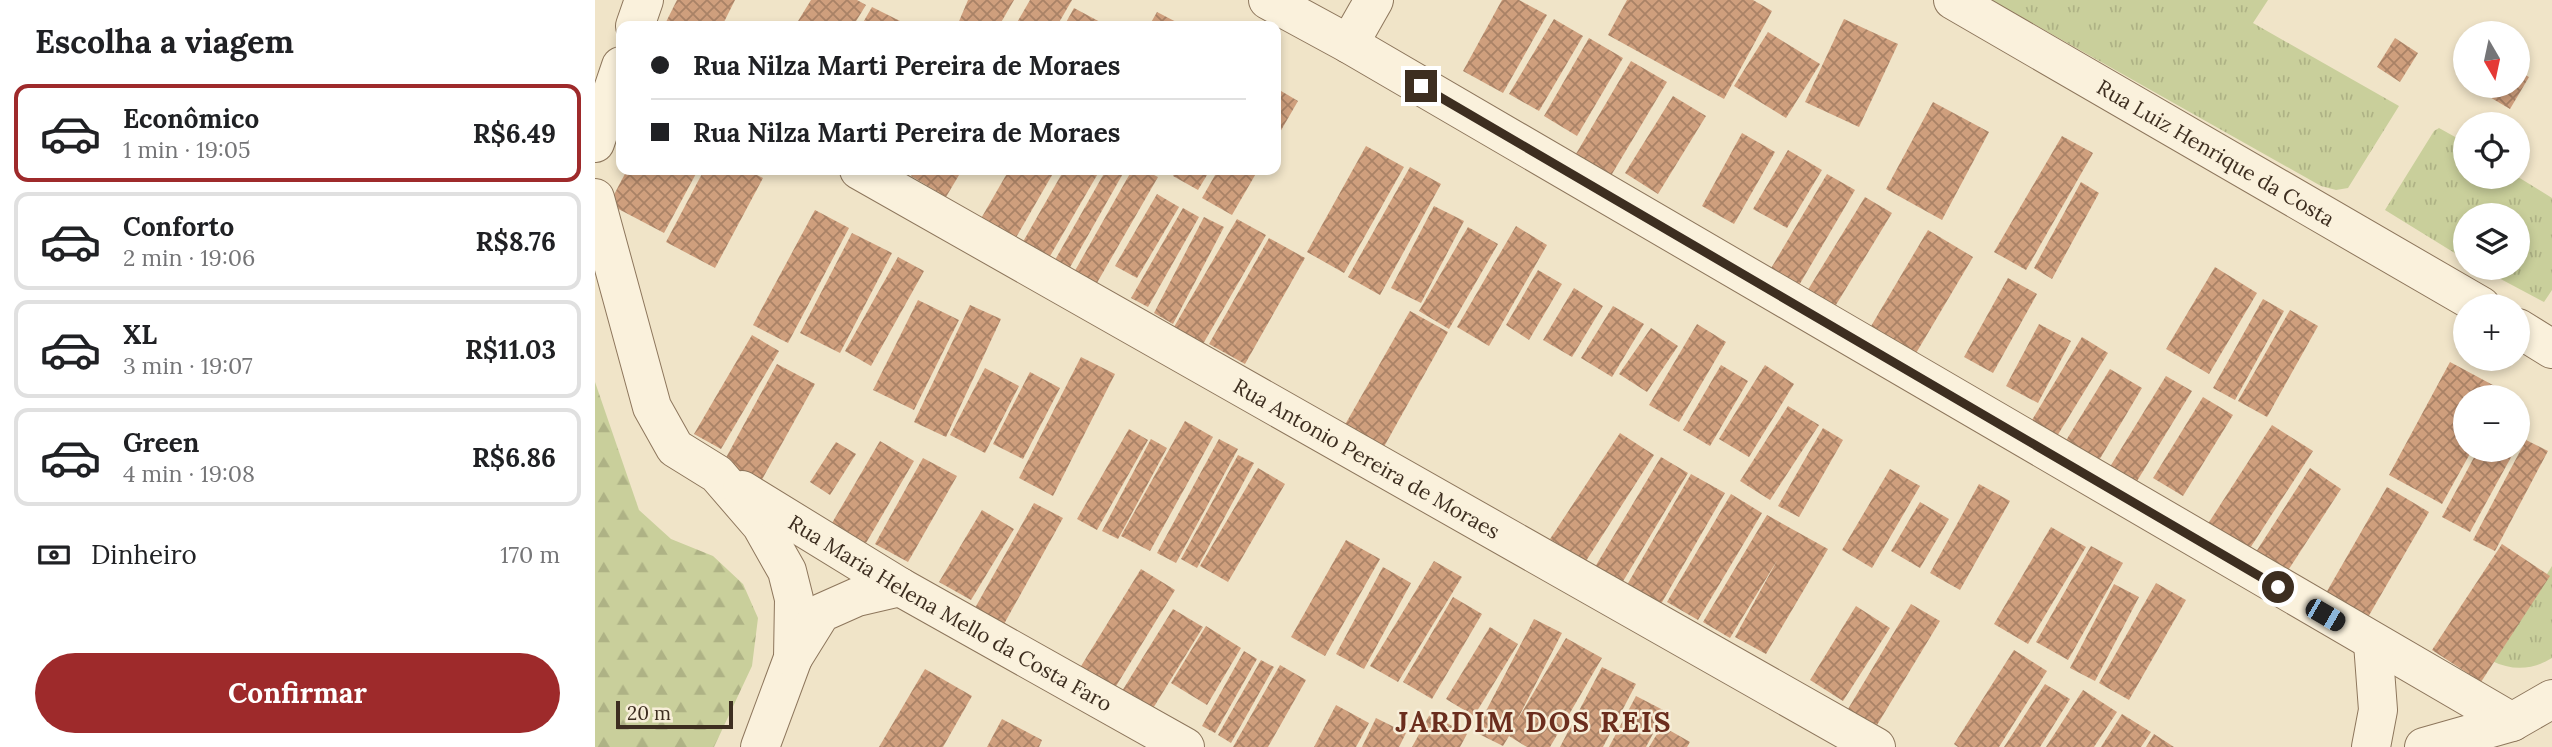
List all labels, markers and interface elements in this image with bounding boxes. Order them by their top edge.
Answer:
text: Escolha a viagem [35,21,294,62]
north arrow [2453,21,2531,98]
map controls [2453,21,2530,462]
text: Rua Nilza Marti Pereira de Moraes [693,49,1120,82]
route end [1405,70,1437,102]
street label: Rua Luiz Henrique da Costa [2092,73,2340,232]
icon: car [39,102,102,165]
text: Econômico [123,102,259,135]
button: locate [2453,112,2530,189]
text: Rua Nilza Marti Pereira de Moraes [693,116,1120,149]
text: R$6.49 [473,117,556,150]
text: 1 min · 19:05 [123,135,251,164]
button: layers [2453,203,2530,280]
icon: car [39,210,102,273]
text: Conforto [123,210,234,243]
text: R$8.76 [476,225,556,258]
text: 2 min · 19:06 [123,243,255,272]
button: + [2453,294,2530,371]
icon: car [39,318,102,381]
text: XL [123,318,157,351]
text: R$11.03 [465,333,556,366]
text: 3 min · 19:07 [123,351,253,380]
street label: Rua Antonio Pereira de Moraes [1229,372,1505,544]
button: − [2453,385,2530,462]
icon: car [39,426,102,489]
text: Green [123,426,199,459]
text: R$6.86 [472,441,556,474]
text: 4 min · 19:08 [123,459,255,488]
street label: Rua Maria Helena Mello da Costa Faro [784,508,1117,717]
icon: cash [35,536,73,574]
text: Dinheiro [91,538,197,571]
text: 170 m [500,540,560,569]
route start [2262,571,2294,603]
car [2302,595,2349,635]
button: Confirmar [35,653,560,733]
scale bar [616,698,733,730]
text: 20 m [627,701,671,725]
district label: JARDIM DOS REIS [1395,704,1673,740]

